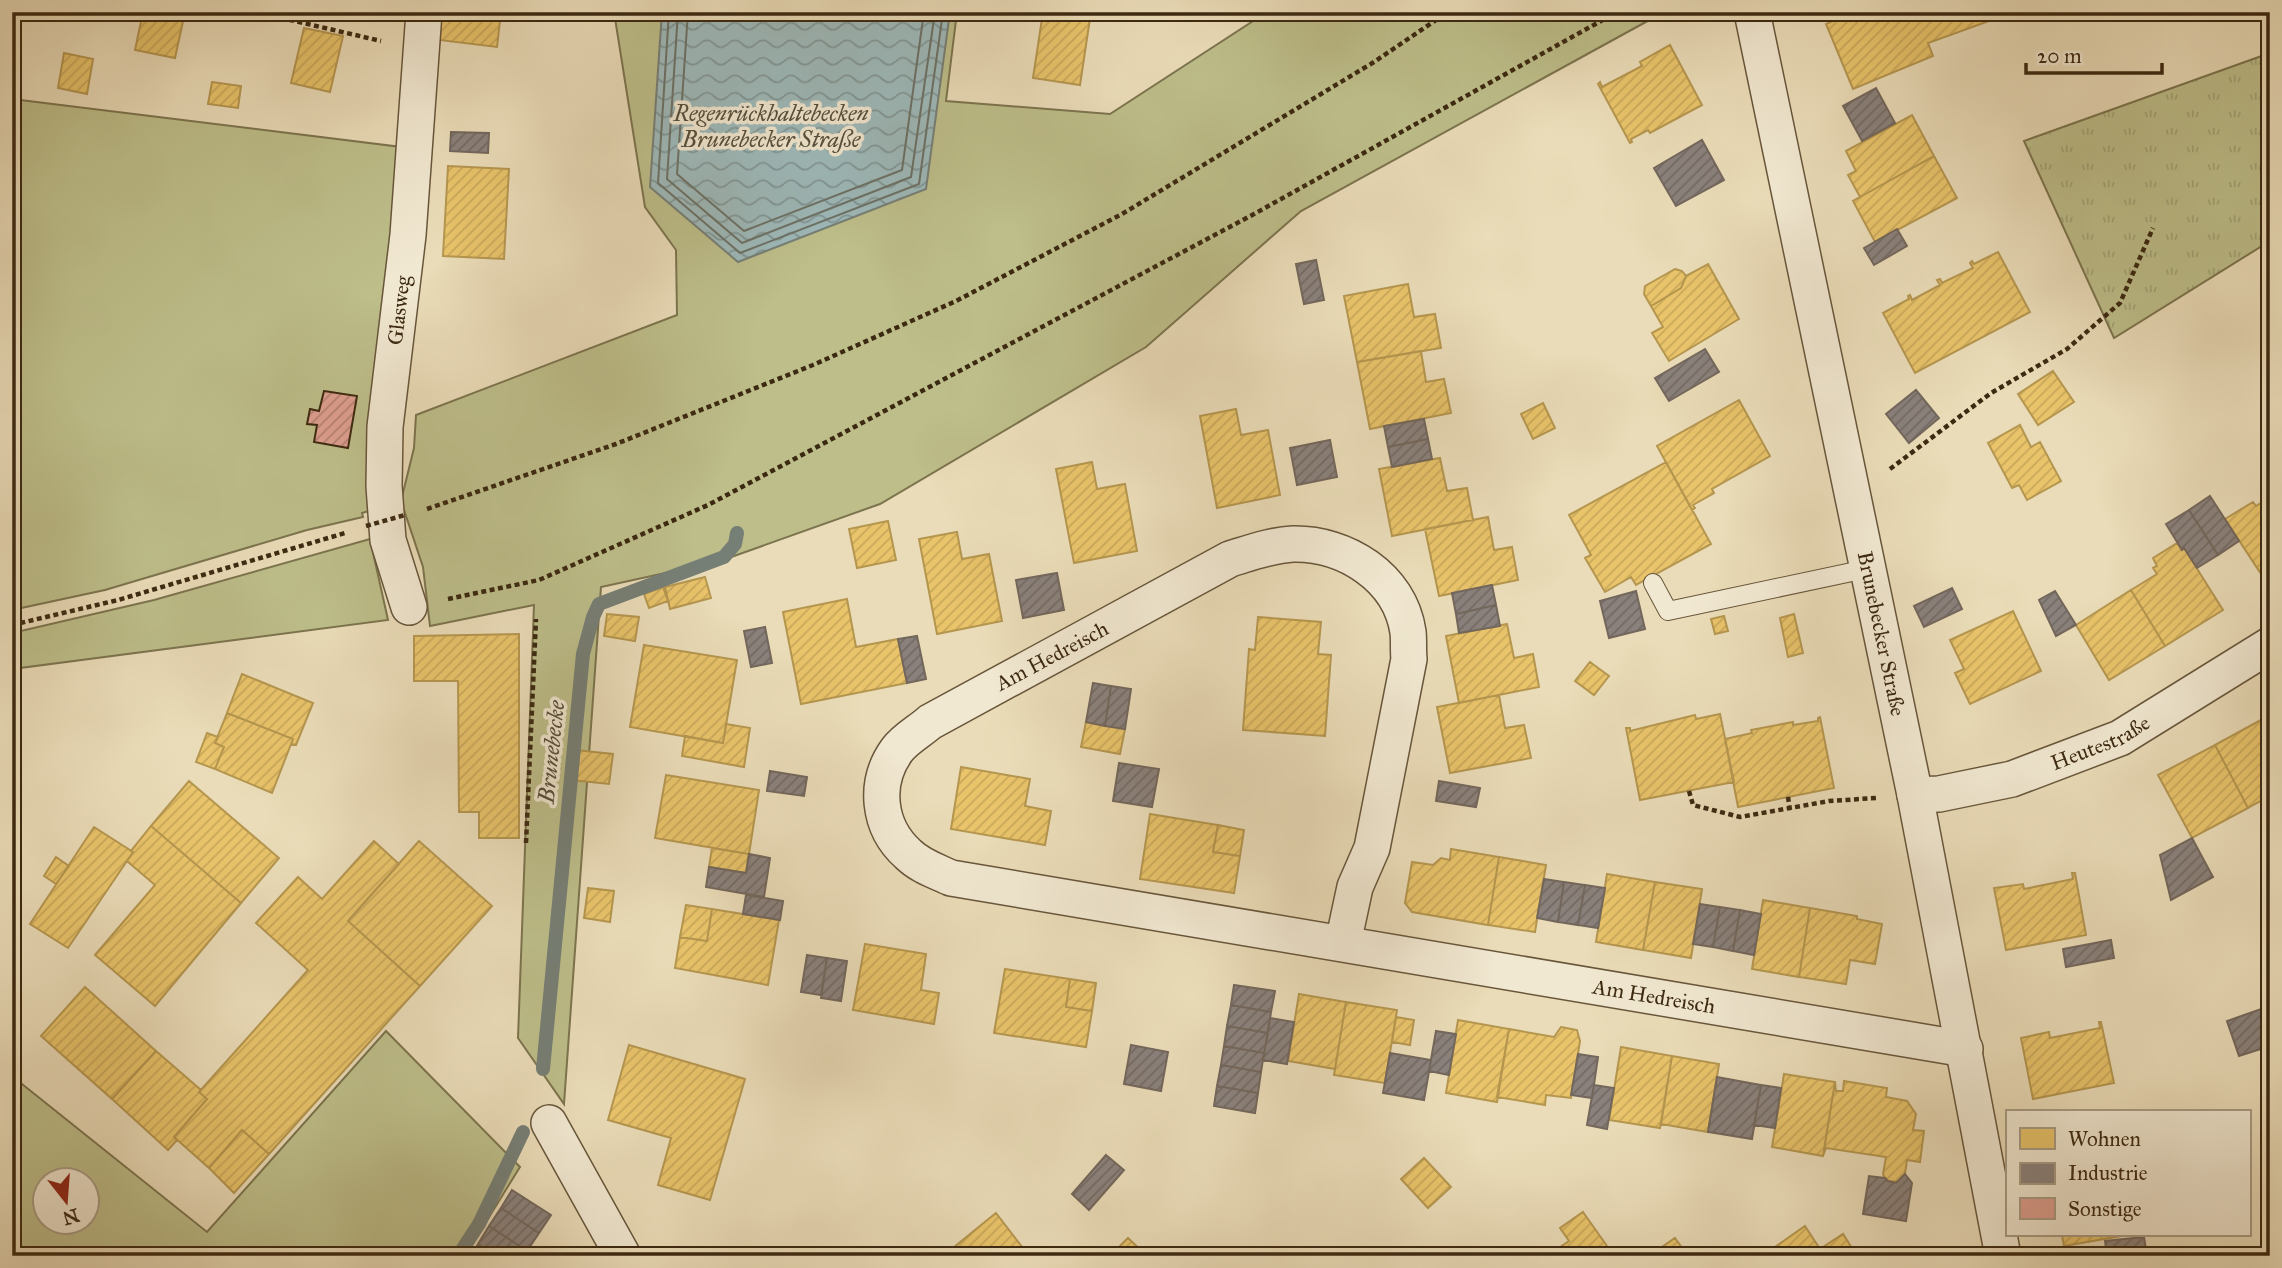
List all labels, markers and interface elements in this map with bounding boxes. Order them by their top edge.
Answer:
scale bar [2026,32,2163,76]
text: 20 m [2037,43,2082,69]
water label: Regenrückhaltebecken Brunebecker Straße [672,99,869,153]
street label: Glasweg [382,274,416,346]
street label: Brunebecker Straße [1852,549,1911,719]
street label: Am Hedreisch [990,615,1113,697]
water label: Brunebecke [532,699,570,806]
street label: Heutestraße [2047,710,2155,776]
street label: Am Hedreisch [1590,973,1718,1020]
legend [2006,1110,2250,1236]
text: Wohnen [2068,1126,2141,1152]
text: Industrie [2068,1160,2148,1186]
north arrow [32,1166,102,1236]
text: Sonstige [2068,1196,2142,1222]
text: N [60,1203,82,1230]

